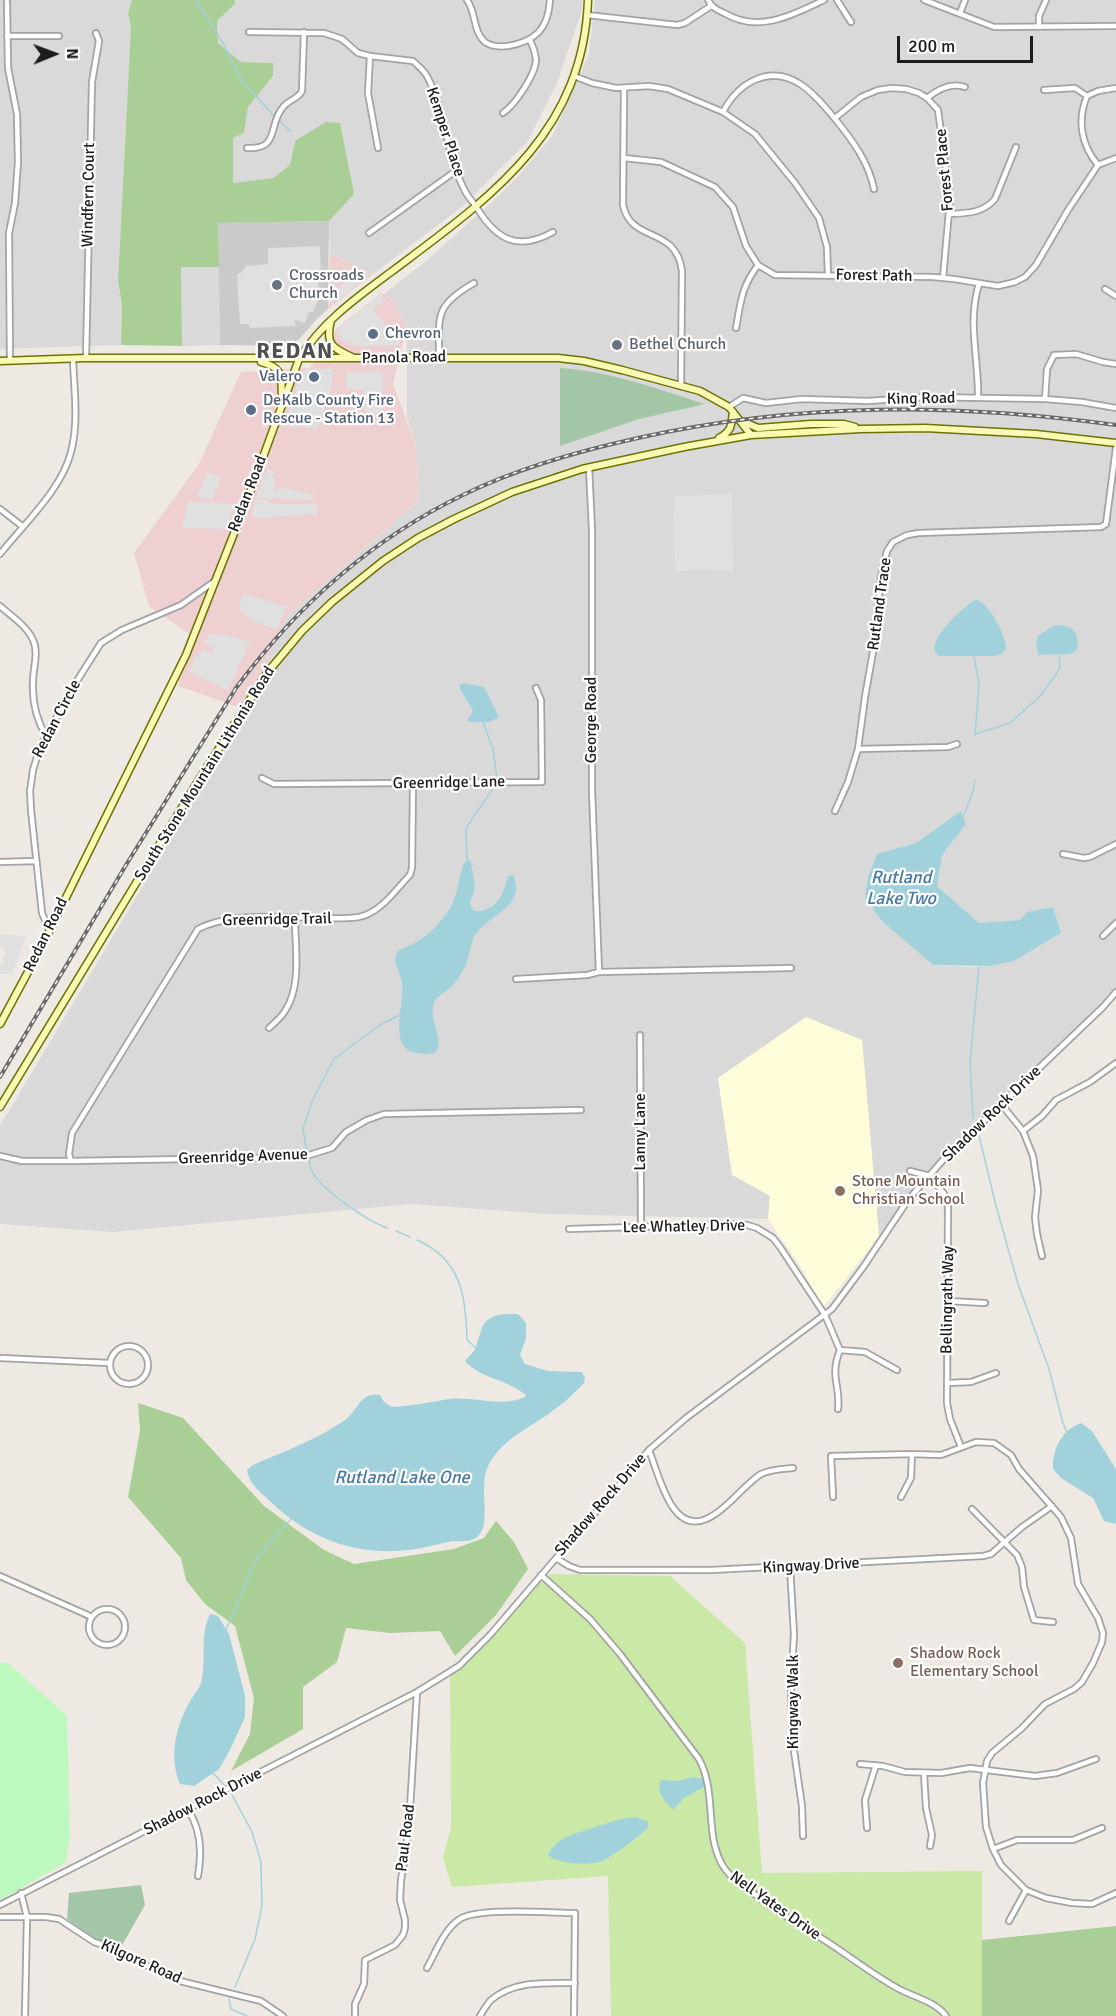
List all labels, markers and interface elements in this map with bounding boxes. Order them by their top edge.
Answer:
north arrow [24,24,84,84]
scale bar [900,24,1036,62]
text: 200 m [908,35,955,57]
text: N [62,48,82,59]
street label: Kemper Place [421,85,469,179]
street label: Forest Place [932,128,958,212]
street label: Windfern Court [78,142,100,248]
place label: Crossroads Church [289,266,364,304]
street label: Forest Path [835,266,913,286]
marker: Crossroads Church [270,278,284,292]
place label: Chevron [385,324,441,344]
marker: Chevron [366,327,380,341]
place label: Bethel Church [629,335,726,355]
marker: Bethel Church [610,338,624,352]
district label: REDAN [256,339,334,365]
street label: Panola Road [362,348,446,368]
place label: Valero [259,367,302,387]
marker: Valero [307,370,321,384]
street label: King Road [886,389,956,409]
place label: DeKalb County Fire Rescue - Station 13 [263,391,395,429]
marker: DeKalb County Fire Rescue - Station 13 [244,403,258,417]
street label: Redan Road [225,453,271,535]
street label: Rutland Trace [864,556,896,652]
street label: South Stone Mountain Lithonia Road [131,663,279,885]
street label: Redan Circle [28,677,86,761]
street label: George Road [582,677,602,763]
street label: Greenridge Lane [393,772,505,794]
water label: Rutland Lake Two [866,867,936,910]
street label: Redan Road [20,895,72,975]
street label: Greenridge Trail [222,909,332,931]
street label: Shadow Rock Drive [939,1062,1045,1166]
street label: Lanny Lane [631,1093,651,1171]
street label: Greenridge Avenue [178,1145,308,1169]
place label: Stone Mountain Christian School [852,1172,965,1210]
marker: Stone Mountain Christian School [833,1184,847,1198]
street label: Lee Whatley Drive [623,1216,745,1238]
street label: Bellingrath Way [937,1246,959,1354]
street label: Shadow Rock Drive [551,1450,651,1560]
water label: Rutland Lake One [335,1467,469,1489]
street label: Kingway Drive [762,1554,860,1578]
place label: Shadow Rock Elementary School [910,1644,1039,1682]
street label: Kingway Walk [784,1654,804,1750]
marker: Shadow Rock Elementary School [891,1656,905,1670]
street label: Shadow Rock Drive [141,1764,265,1840]
street label: Paul Road [392,1803,420,1873]
street label: Nell Yates Drive [726,1868,824,1944]
street label: Kilgore Road [98,1936,184,1988]

